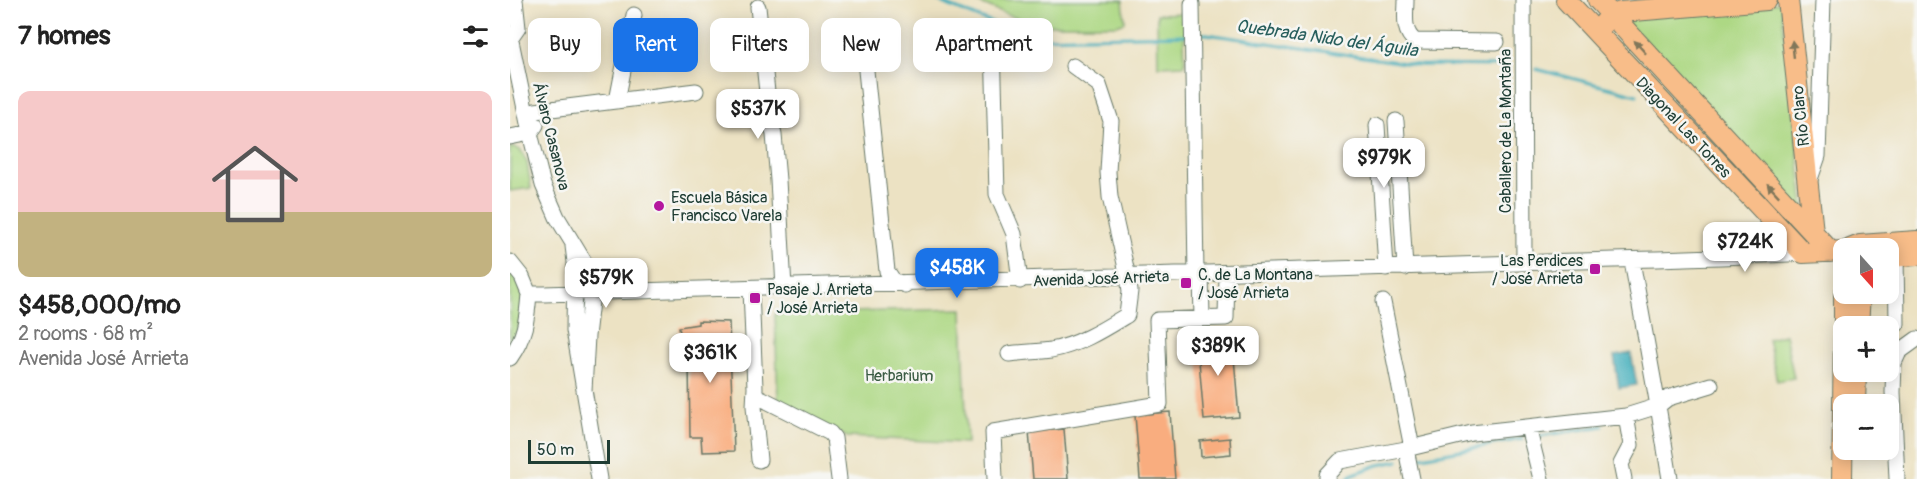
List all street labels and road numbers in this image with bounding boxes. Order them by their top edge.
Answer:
street label: Caballero de La Montaña [1496,49,1516,213]
street label: Diagonal Las Torres [1631,73,1735,182]
street label: Álvaro Casanova [528,80,574,192]
street label: Río Claro [1788,84,1814,147]
street label: Avenida José Arrieta [1032,267,1170,291]

